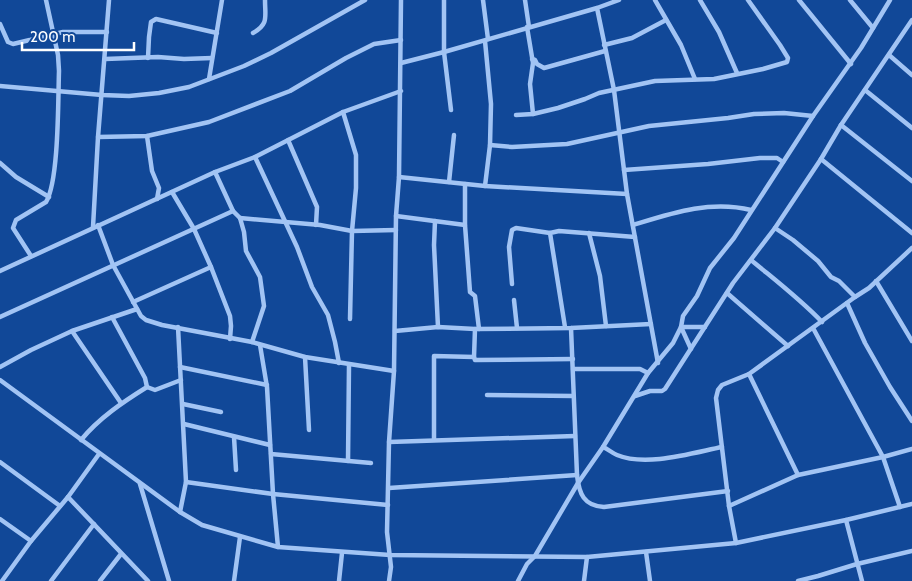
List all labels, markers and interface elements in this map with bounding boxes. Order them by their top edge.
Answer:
scale bar [22,20,135,52]
text: 200 m [30,28,75,46]

